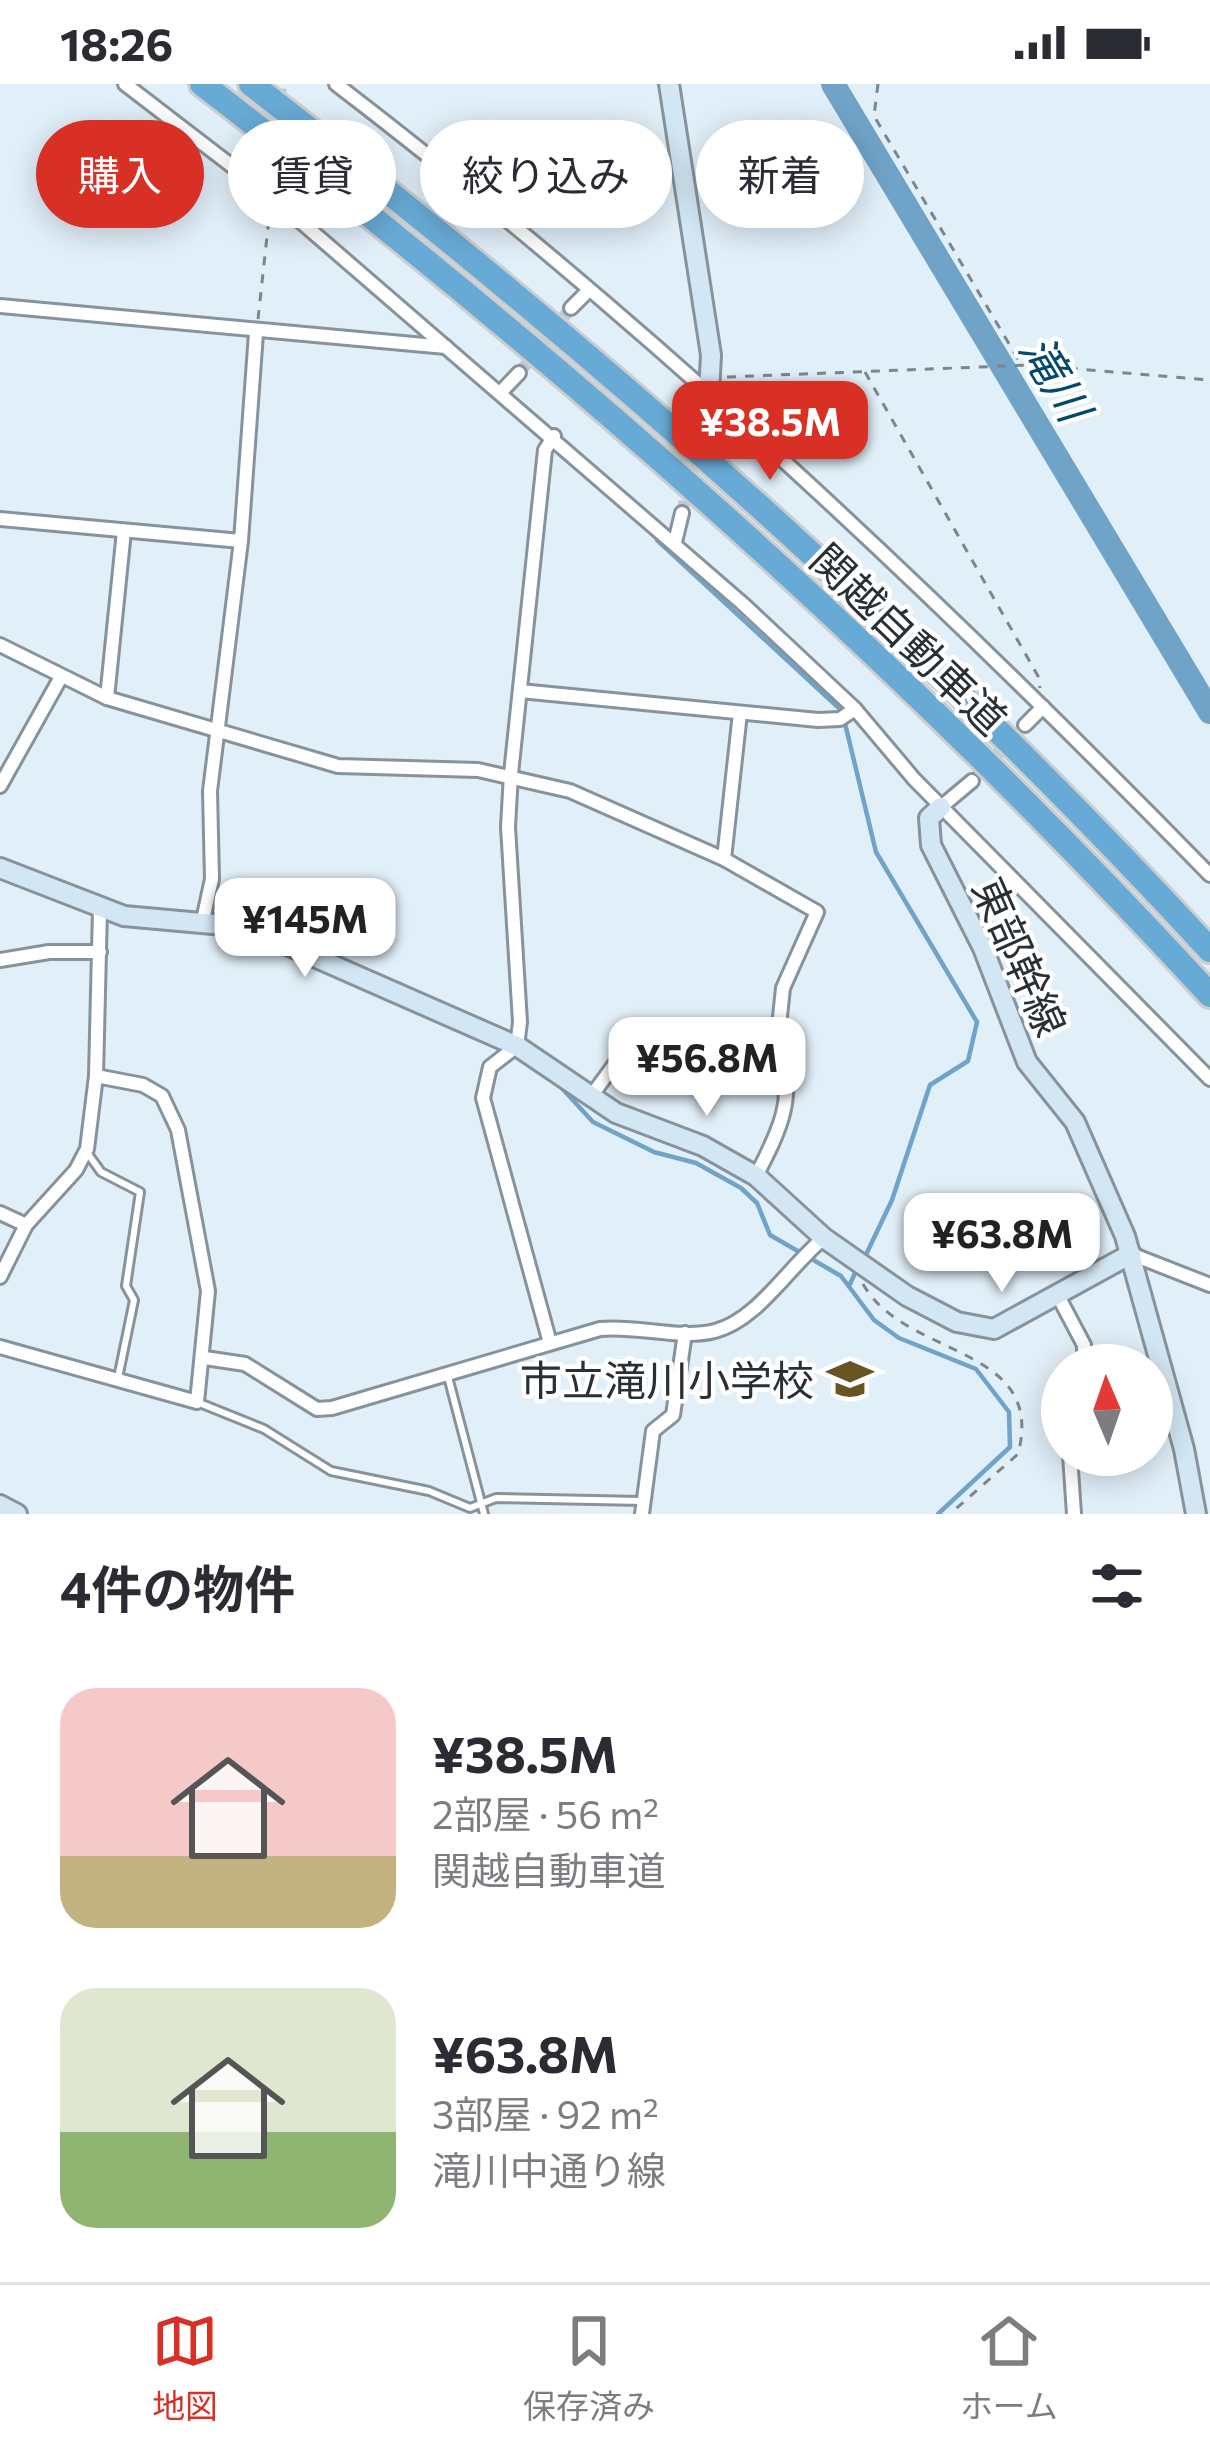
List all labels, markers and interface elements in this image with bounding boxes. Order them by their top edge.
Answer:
text: 18:26 [60,15,173,70]
chip: 購入 [36,120,204,228]
chip: 賃貸 [228,120,396,228]
chip: 絞り込み [420,120,672,228]
chip: 新着 [696,120,864,228]
water label: 滝川 [1010,324,1106,433]
pin: ¥38.5M [672,381,868,483]
text: ¥38.5M [699,396,841,444]
street label: 関越自動車道 [801,532,1019,744]
street label: 東部幹線 [963,869,1079,1043]
pin: ¥145M [221,878,389,980]
text: ¥145M [242,893,368,941]
pin: ¥56.8M [609,1017,805,1119]
text: ¥56.8M [635,1032,779,1080]
pin: ¥63.8M [904,1193,1100,1295]
text: ¥63.8M [931,1208,1073,1256]
north arrow [1041,1344,1173,1476]
map controls [1041,1344,1173,1476]
place label: 市立滝川小学校 [520,1353,814,1405]
school or university icon: 市立滝川小学校 [825,1354,875,1404]
icon: filters [1084,1553,1150,1619]
text: 4件の物件 [60,1556,295,1619]
text: ¥38.5M [432,1721,618,1784]
icon: home [156,1736,300,1880]
text: 2部屋 · 56 m² [432,1789,659,1837]
text: 関越自動車道 [432,1845,666,1893]
text: ¥63.8M [432,2021,618,2084]
icon: home [156,2036,300,2180]
text: 3部屋 · 92 m² [432,2089,659,2137]
text: 滝川中通り線 [432,2145,666,2193]
tab: 地図 [152,2308,218,2428]
tab: 保存済み [523,2308,655,2428]
tab: ホーム [960,2308,1058,2428]

